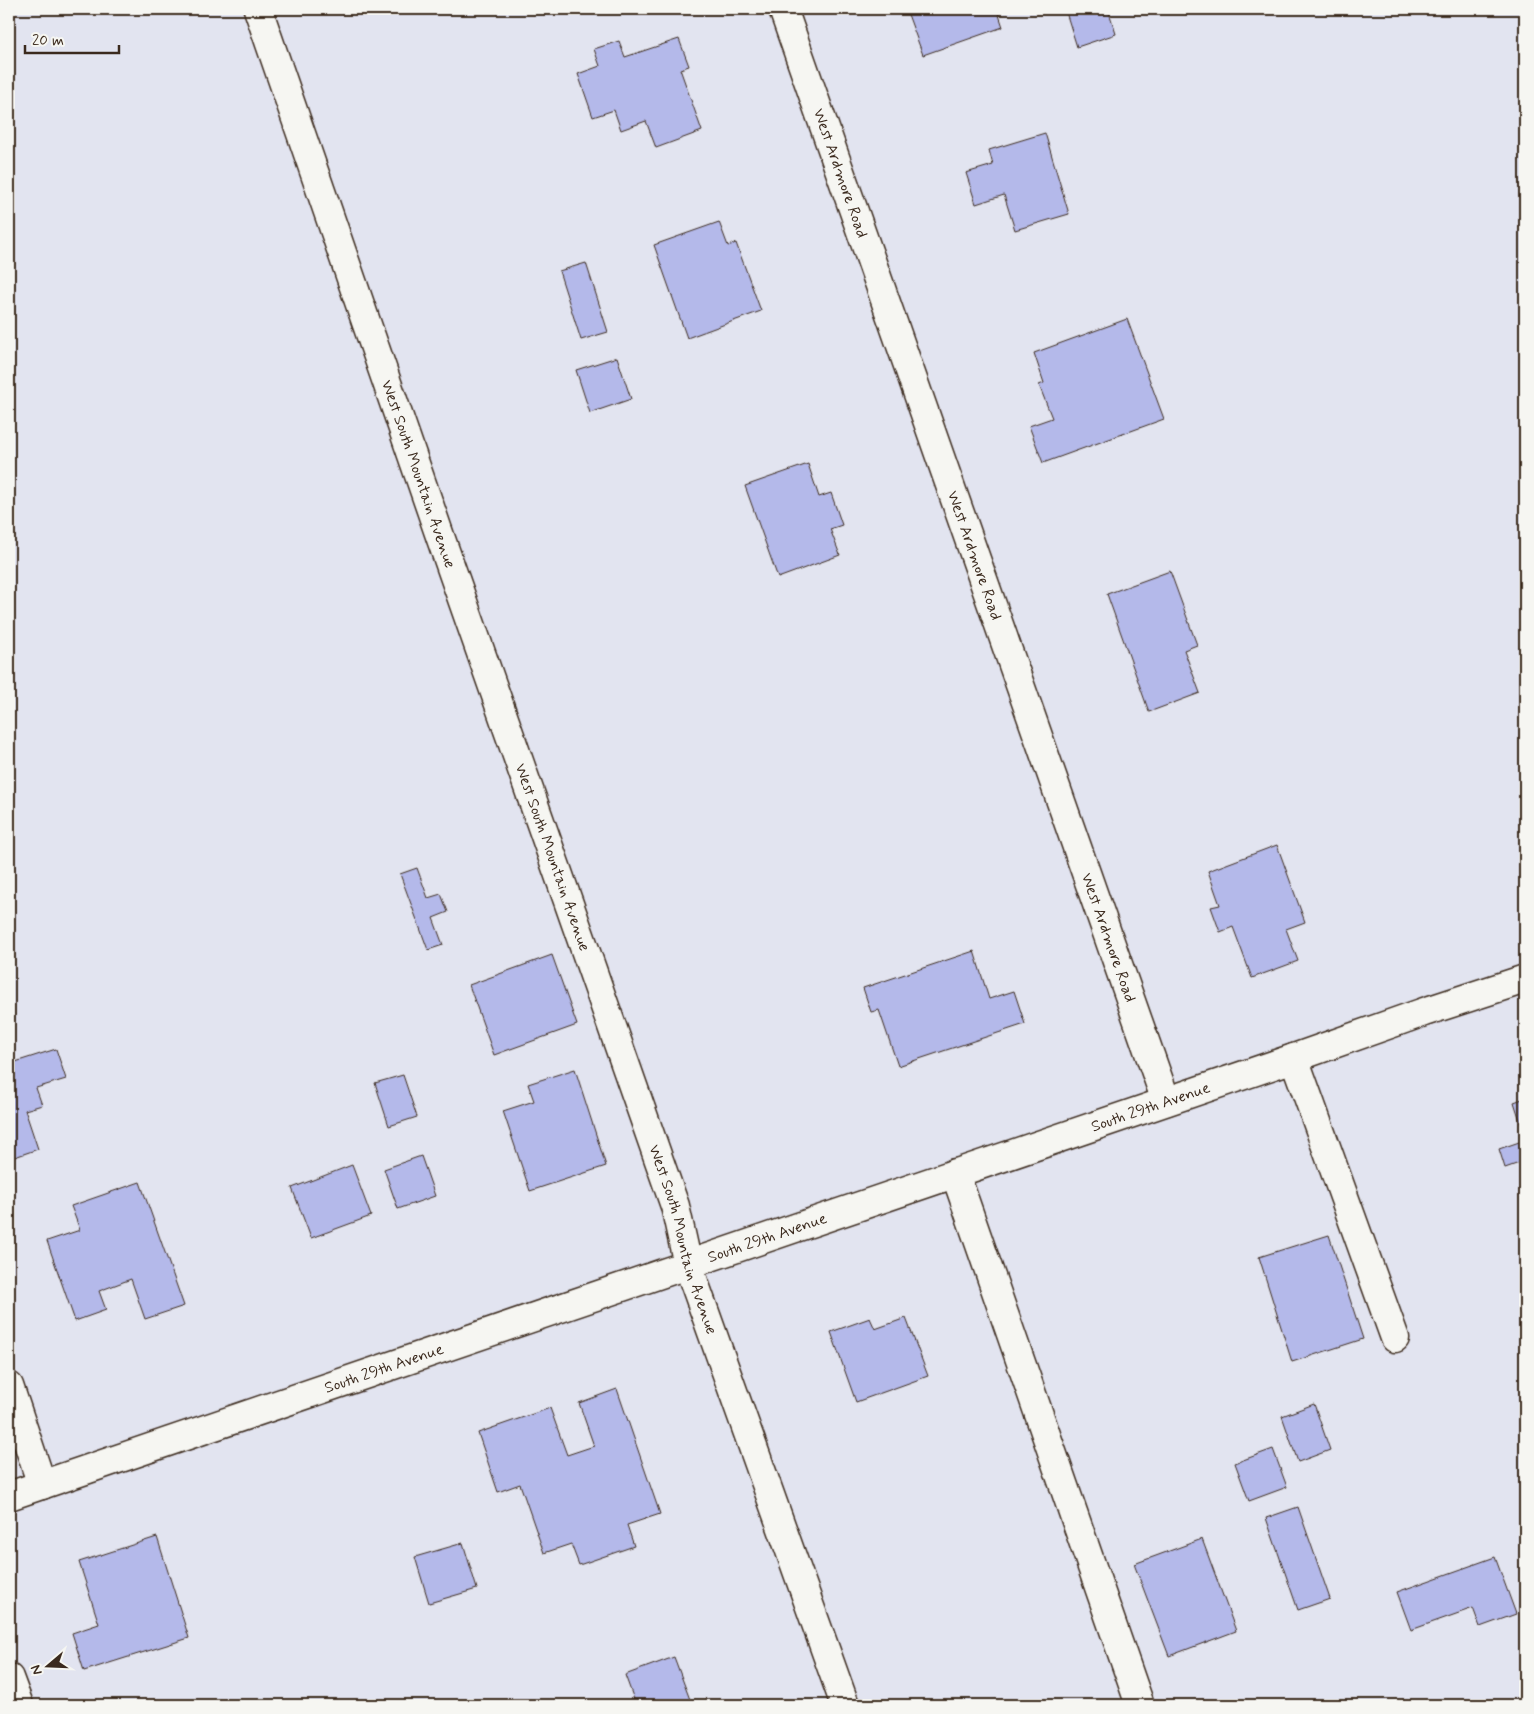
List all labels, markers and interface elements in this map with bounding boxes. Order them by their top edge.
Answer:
scale bar [25,22,119,54]
text: 20 m [32,31,64,51]
street label: West Ardmore Road [808,106,873,241]
street label: West South Mountain Avenue [376,377,461,571]
street label: West Ardmore Road [942,488,1007,623]
street label: West South Mountain Avenue [510,761,595,954]
street label: West Ardmore Road [1076,870,1141,1005]
street label: South 29th Avenue [1088,1077,1213,1137]
street label: West South Mountain Avenue [644,1142,722,1337]
street label: South 29th Avenue [705,1208,830,1268]
street label: South 29th Avenue [322,1338,446,1398]
north arrow [22,1642,72,1692]
text: N [27,1663,47,1677]

